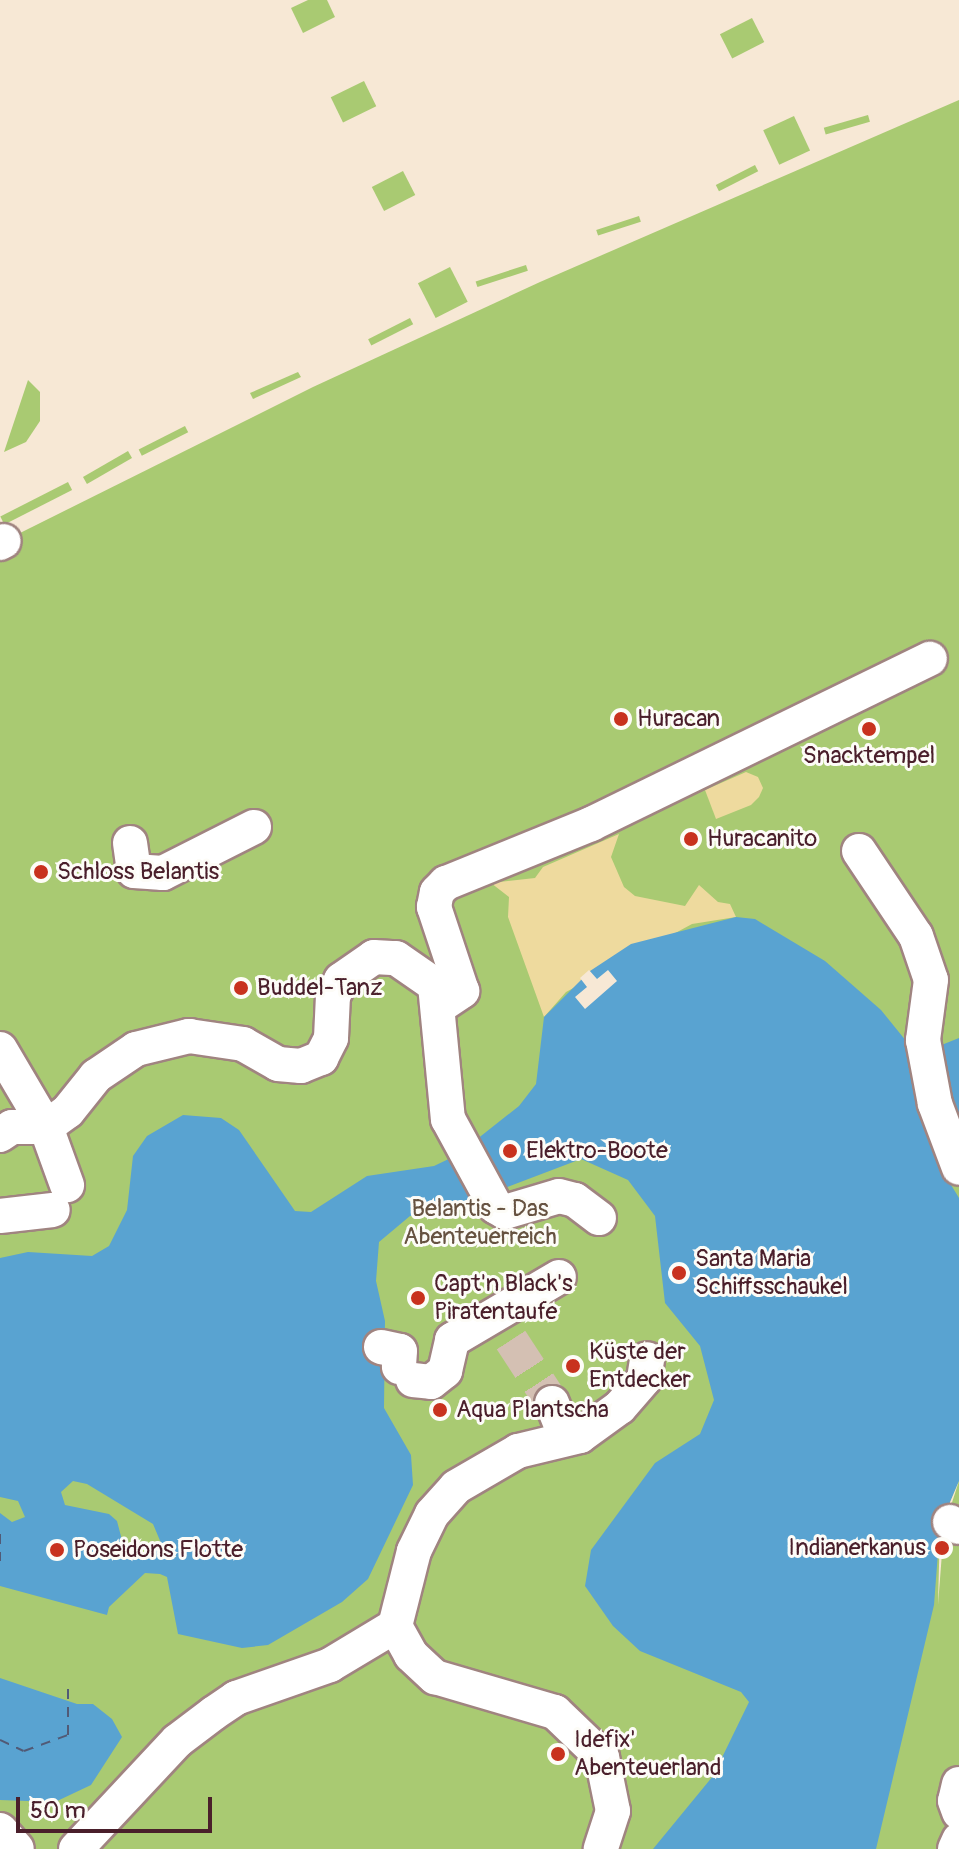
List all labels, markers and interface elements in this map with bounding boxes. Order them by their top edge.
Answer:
place label: Huracan [637,705,720,733]
marker: Huracan [612,710,630,728]
marker: Snacktempel [860,720,878,738]
place label: Snacktempel [803,742,935,770]
place label: Huracanito [707,825,817,853]
marker: Huracanito [682,830,700,848]
place label: Schloss Belantis [57,858,219,886]
marker: Schloss Belantis [32,863,50,881]
place label: Buddel-Tanz [257,974,383,1002]
marker: Buddel-Tanz [232,979,250,997]
place label: Elektro-Boote [526,1137,668,1165]
marker: Elektro-Boote [501,1142,519,1160]
park label: Belantis - Das Abenteuerreich [403,1195,557,1251]
place label: Santa Maria Schiffsschaukel [695,1245,848,1301]
marker: Santa Maria Schiffsschaukel [670,1264,688,1282]
place label: Capt'n Black's Piratentaufe [434,1270,573,1326]
marker: Capt'n Black's Piratentaufe [409,1289,427,1307]
place label: Küste der Entdecker [589,1338,691,1394]
marker: Küste der Entdecker [564,1357,582,1375]
place label: Aqua Plantscha [456,1396,609,1424]
marker: Aqua Plantscha [431,1401,449,1419]
place label: Indianerkanus [788,1534,926,1562]
place label: Poseidons Flotte [73,1536,243,1564]
marker: Indianerkanus [933,1539,951,1557]
marker: Poseidons Flotte [48,1541,66,1559]
place label: Idefix' Abenteuerland [574,1726,722,1782]
marker: Idefix' Abenteuerland [549,1745,567,1763]
scale bar [20,1781,216,1831]
text: 50 m [30,1796,86,1825]

